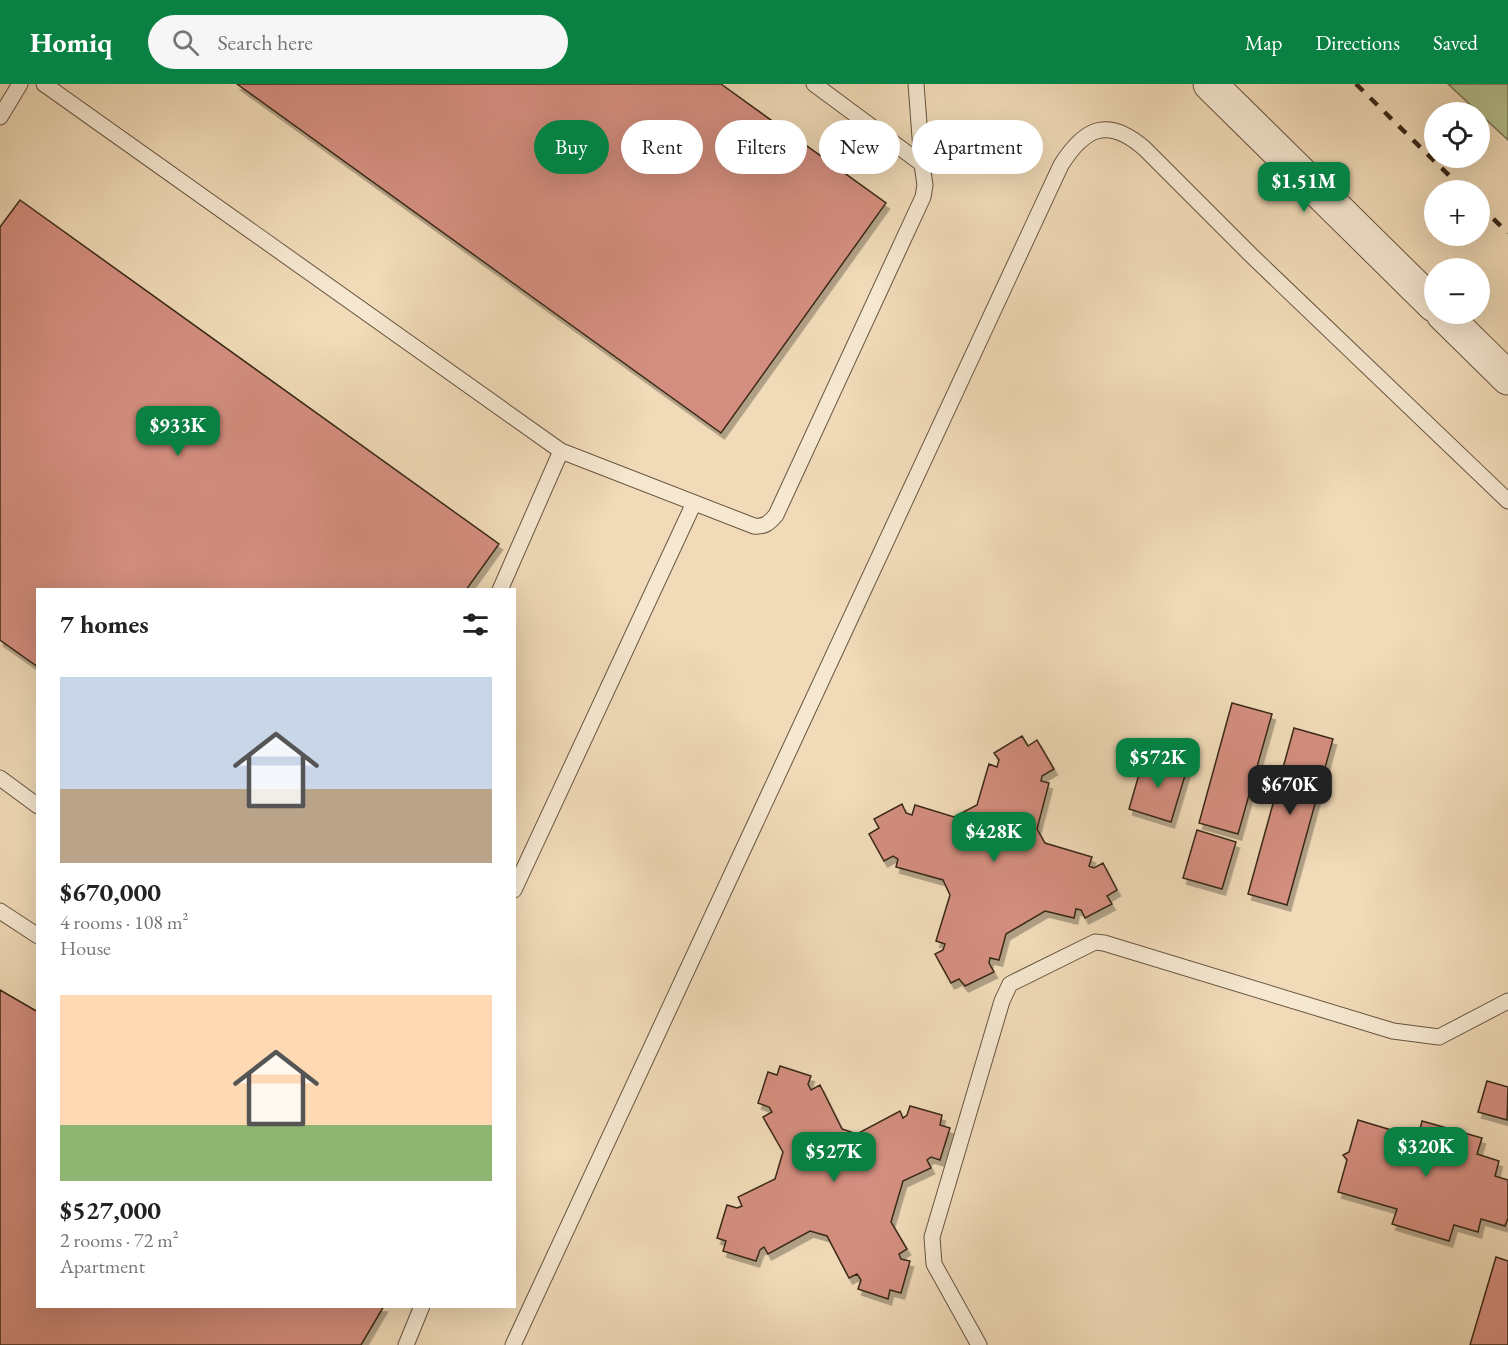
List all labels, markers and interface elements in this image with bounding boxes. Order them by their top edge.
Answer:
search box [148,15,568,69]
text: Homiq [30,24,112,60]
icon: search [169,26,202,59]
text: Search here [217,28,313,57]
text: Map [1245,29,1282,56]
text: Directions [1315,29,1400,56]
text: Saved [1433,29,1478,56]
map controls [1424,102,1490,324]
button: locate [1424,102,1490,168]
chip: Buy [534,120,609,174]
chip: Rent [621,120,703,174]
chip: Filters [715,120,807,174]
chip: New [819,120,900,174]
chip: Apartment [912,120,1043,174]
pin: $1.51M [1255,162,1353,213]
text: $1.51M [1272,168,1336,194]
button: + [1424,180,1490,246]
button: − [1424,258,1490,324]
pin: $933K [136,406,220,457]
text: $933K [150,412,206,438]
text: 7 homes [60,607,149,641]
icon: filters [459,608,492,641]
icon: home [222,716,330,824]
pin: $572K [1116,738,1200,789]
text: $572K [1130,744,1186,770]
pin: $670K [1248,765,1332,816]
text: $670K [1262,771,1318,797]
pin: $428K [952,812,1036,863]
text: $428K [966,818,1022,844]
text: $670,000 [60,875,161,909]
text: 4 rooms · 108 m² [60,909,188,935]
text: House [60,935,111,961]
icon: home [222,1034,330,1142]
pin: $320K [1384,1127,1468,1178]
pin: $527K [792,1132,876,1183]
text: $320K [1398,1133,1454,1159]
text: $527K [806,1138,862,1164]
text: $527,000 [60,1193,161,1227]
text: 2 rooms · 72 m² [60,1227,179,1253]
text: Apartment [60,1253,145,1279]

